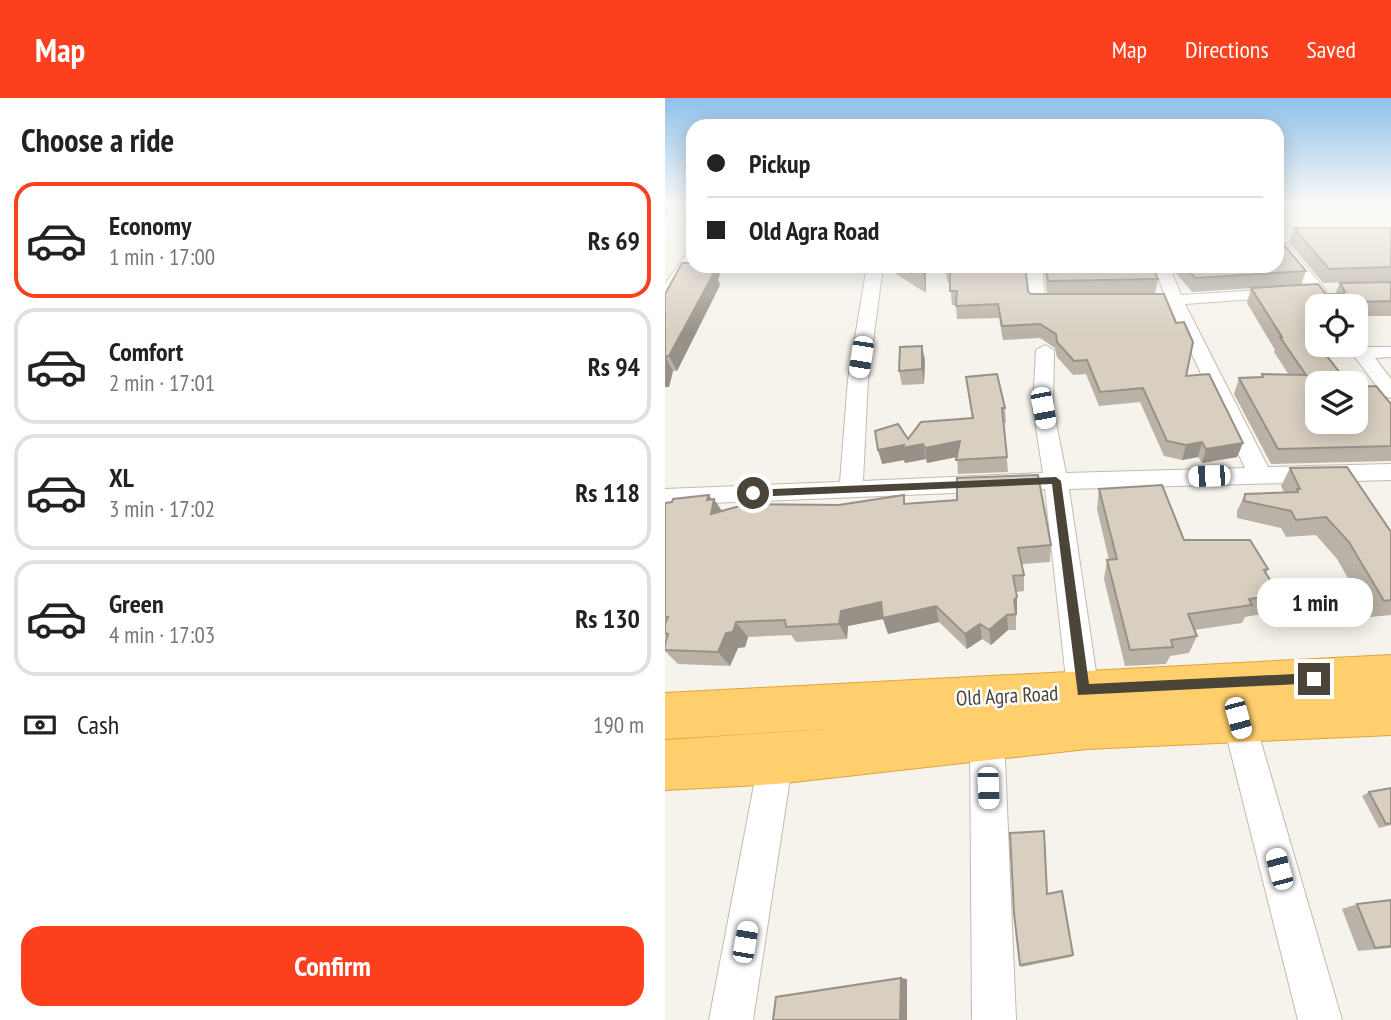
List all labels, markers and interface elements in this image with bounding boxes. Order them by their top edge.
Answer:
text: Map [35,28,85,71]
text: Map [1112,34,1147,65]
text: Directions [1185,34,1269,65]
text: Saved [1307,34,1356,65]
text: Choose a ride [21,119,174,161]
text: Pickup [749,147,810,180]
icon: car [25,209,88,272]
text: Economy [109,209,191,242]
text: Old Agra Road [749,214,879,247]
text: Rs 69 [588,224,640,257]
text: 1 min · 17:00 [109,242,215,271]
map controls [1305,294,1368,434]
button: locate [1305,294,1368,357]
icon: car [25,335,88,398]
text: Comfort [109,335,183,368]
car [848,335,875,379]
text: Rs 94 [588,350,640,383]
text: 2 min · 17:01 [109,368,215,397]
button: layers [1305,371,1368,434]
car [1029,385,1058,431]
icon: car [25,461,88,524]
text: XL [109,461,134,494]
car [1188,465,1231,487]
text: Rs 118 [575,476,640,509]
route start [737,477,769,509]
text: 3 min · 17:02 [109,494,215,523]
callout: 1 min [1256,578,1372,626]
icon: car [25,587,88,650]
text: Green [109,587,164,620]
text: 1 min [1292,588,1338,617]
text: Rs 130 [575,602,640,635]
text: 4 min · 17:03 [109,620,215,649]
route end [1298,663,1330,695]
street label: Old Agra Road [955,679,1059,712]
car [1223,695,1254,741]
icon: cash [21,706,59,744]
text: Cash [77,708,119,741]
text: 190 m [593,710,644,739]
car [977,767,1000,809]
car [1264,846,1295,892]
car [732,919,759,965]
button: Confirm [21,926,644,1006]

